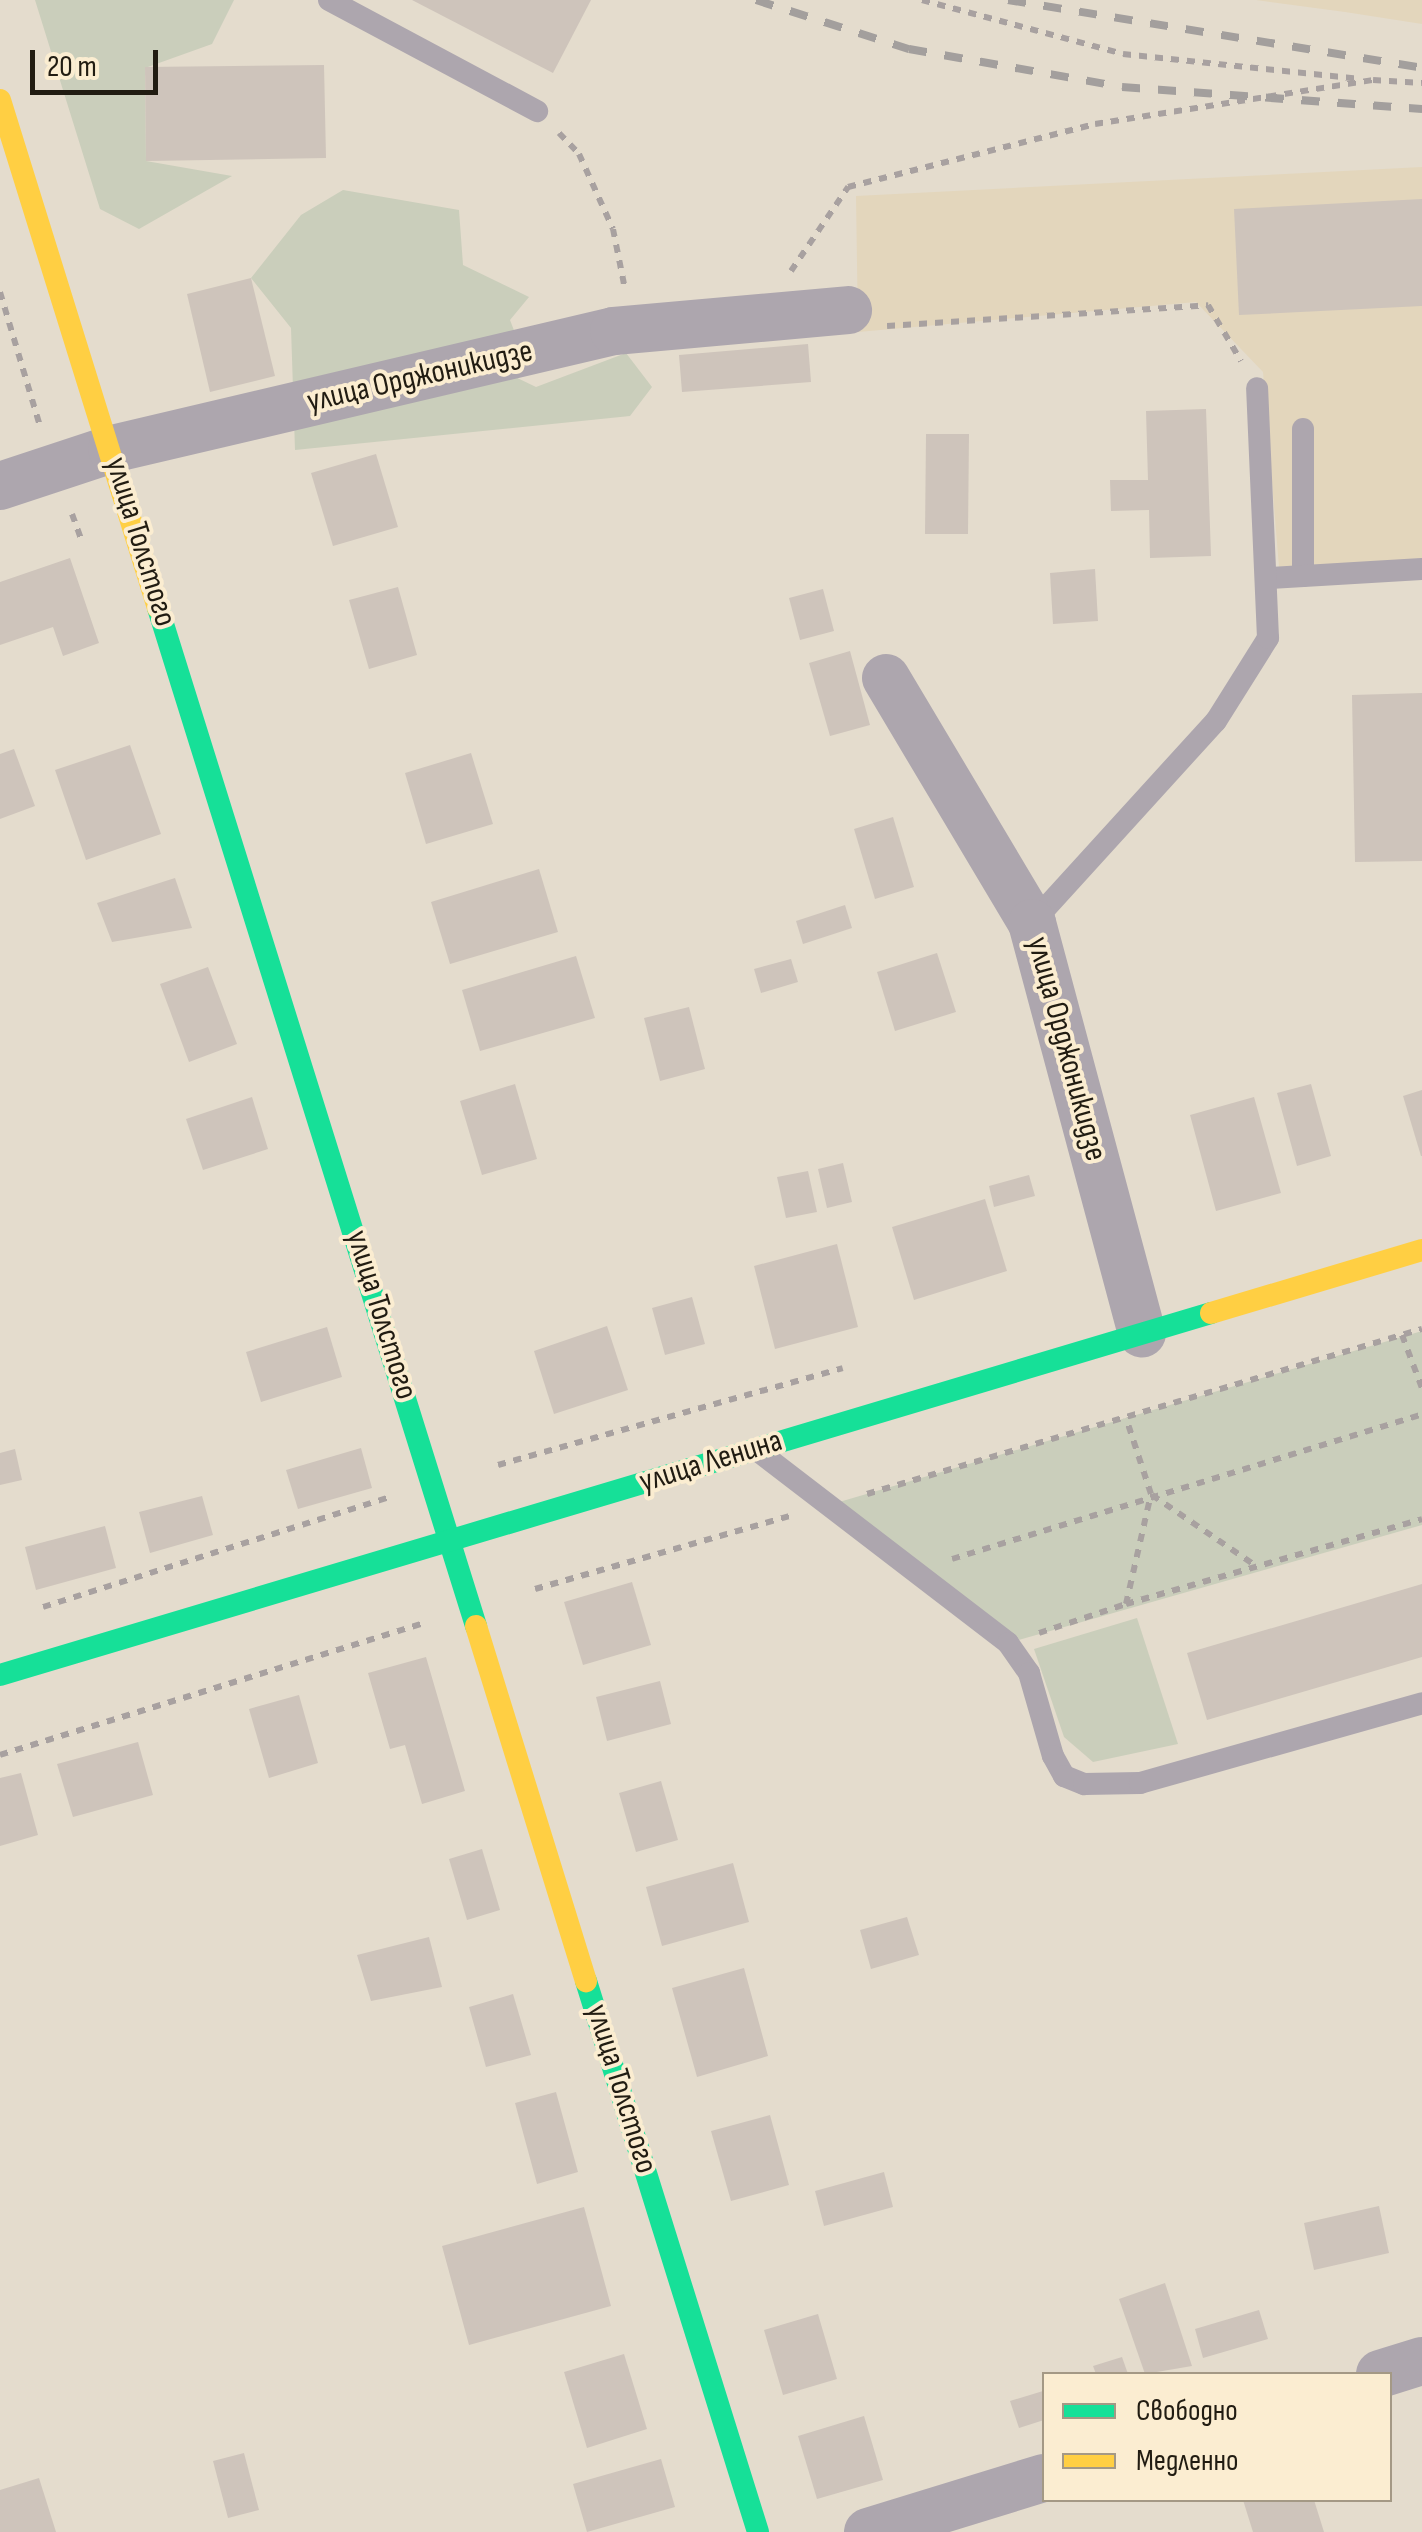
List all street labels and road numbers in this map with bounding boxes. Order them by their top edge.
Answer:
street label: улица Орджоникидзе [304,332,536,422]
street label: улица Толстого [96,453,184,631]
street label: улица Орджоникидзе [1018,933,1114,1165]
street label: улица Толстого [337,1226,425,1404]
street label: улица Ленина [635,1422,787,1502]
street label: улица Толстого [577,2000,665,2178]

